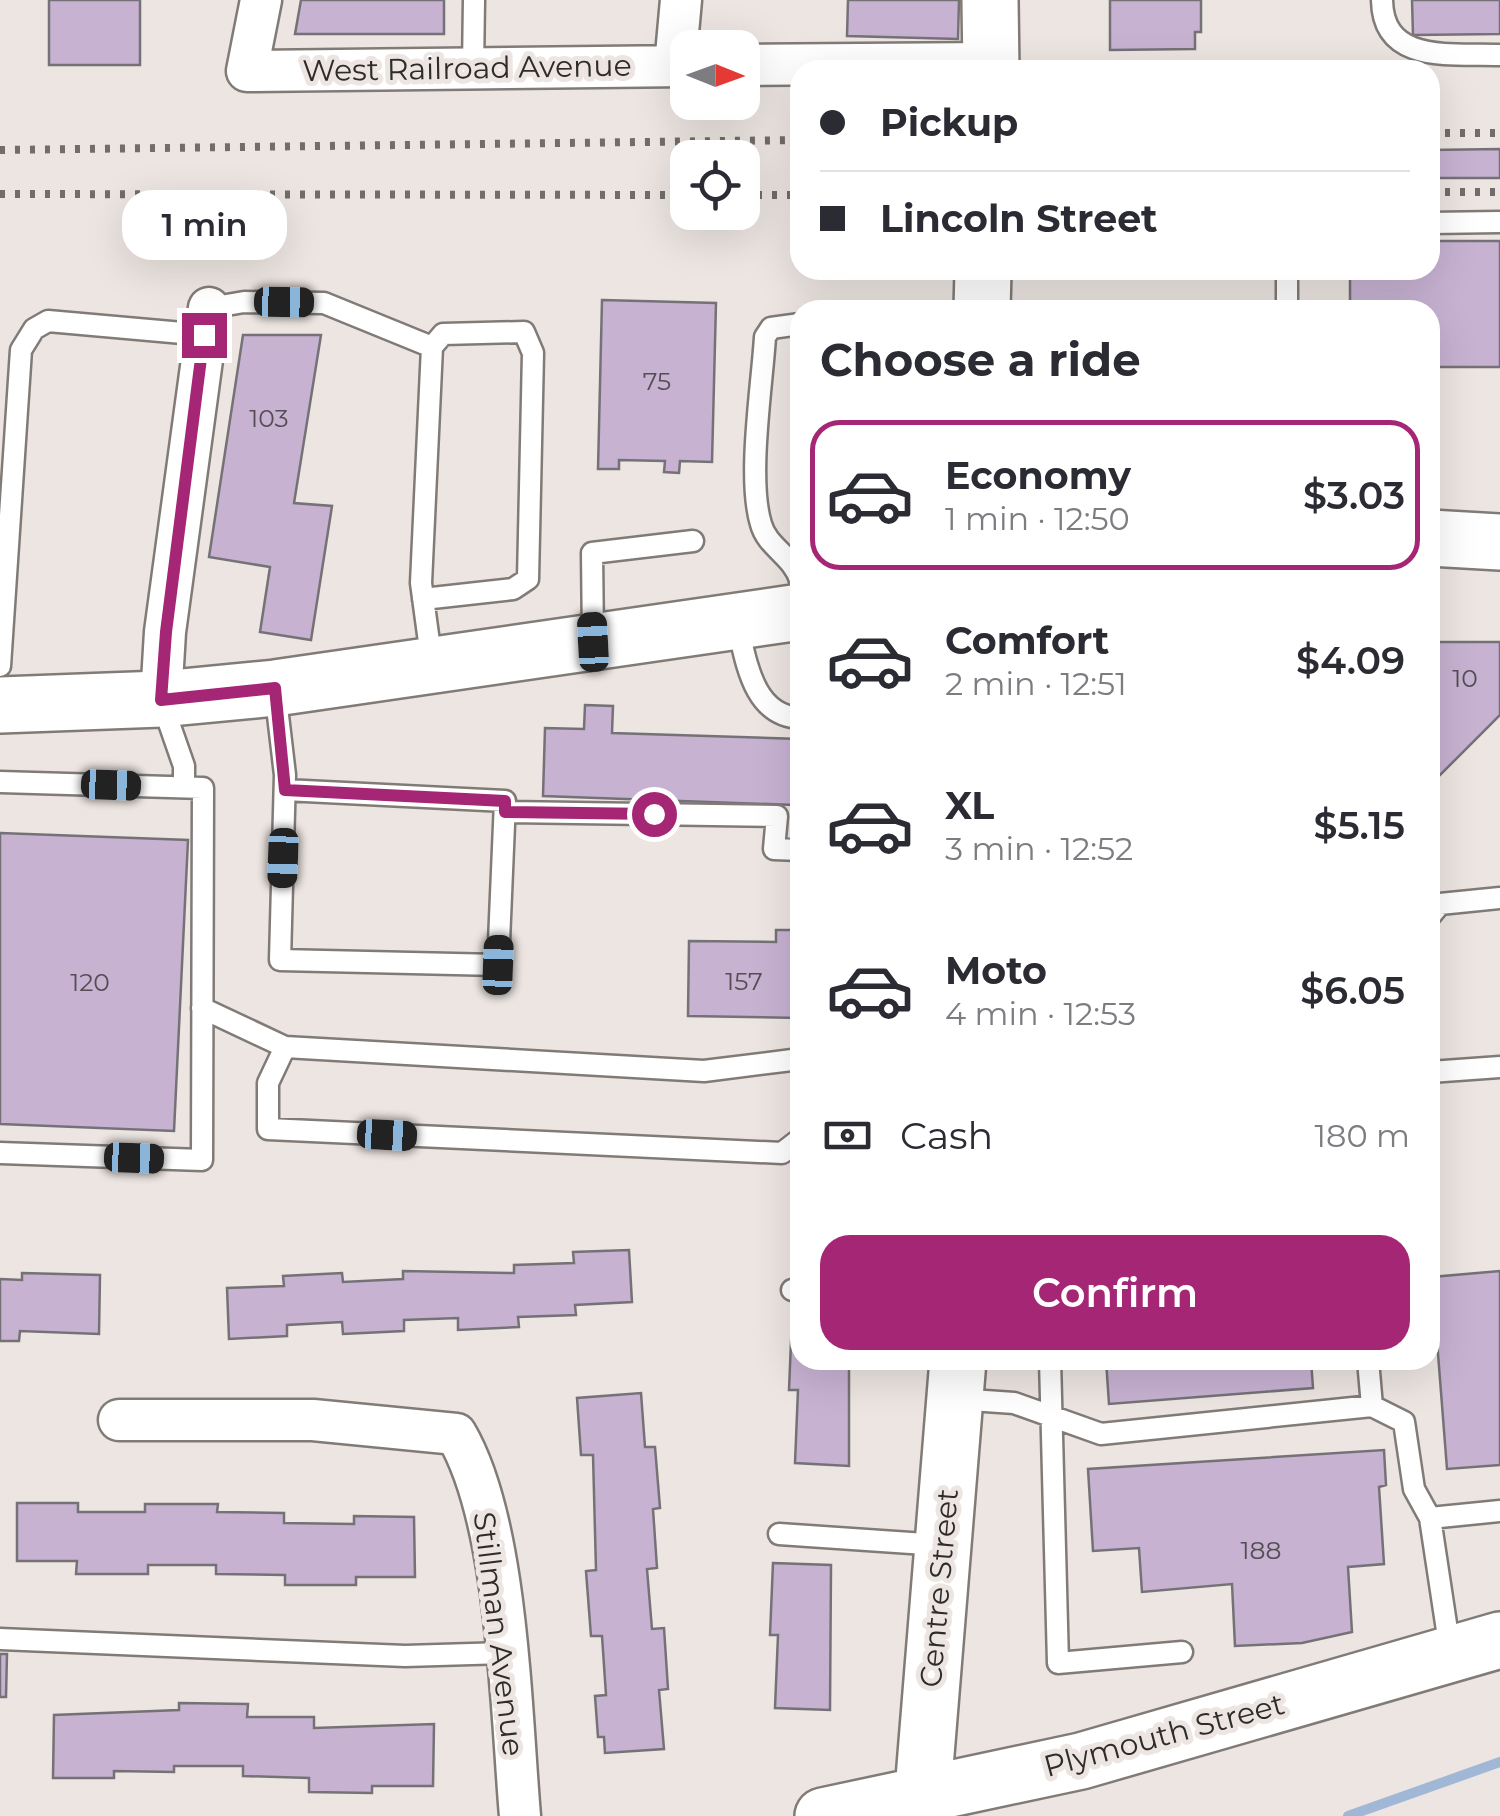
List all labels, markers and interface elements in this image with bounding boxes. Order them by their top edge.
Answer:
north arrow [670,30,760,120]
map controls [670,30,760,230]
street label: West Railroad Avenue [302,47,632,89]
text: Pickup [880,99,1018,146]
button: locate [670,140,760,230]
callout: 1 min [121,190,286,260]
text: Lincoln Street [880,195,1158,242]
text: 1 min [162,205,247,244]
car [254,286,314,318]
route end [182,313,227,358]
text: Choose a ride [820,332,1141,387]
house number: 75 [643,366,671,396]
house number: 103 [249,403,289,433]
icon: car [825,450,915,540]
text: Economy [945,452,1131,499]
text: $3.03 [1303,472,1405,519]
text: 1 min · 12:50 [945,499,1130,538]
car [576,611,610,673]
icon: car [825,615,915,705]
text: Comfort [945,617,1109,664]
text: $4.09 [1296,637,1405,684]
house number: 10 [1452,663,1478,693]
text: 2 min · 12:51 [945,664,1127,703]
car [80,769,142,801]
icon: car [825,780,915,870]
text: XL [945,782,994,829]
route start [632,792,677,837]
text: $5.15 [1314,802,1405,849]
car [267,827,299,889]
text: 3 min · 12:52 [945,829,1133,868]
car [482,934,514,996]
icon: car [825,945,915,1035]
text: Moto [945,947,1047,994]
house number: 157 [725,966,763,996]
house number: 120 [70,967,110,997]
text: $6.05 [1300,967,1405,1014]
text: 4 min · 12:53 [945,994,1136,1033]
icon: cash [820,1108,875,1163]
text: Cash [900,1112,993,1159]
text: 180 m [1315,1116,1410,1155]
car [356,1118,418,1152]
car [103,1142,165,1174]
button: Confirm [820,1235,1410,1350]
street label: Centre Street [912,1487,966,1689]
street label: Stillman Avenue [466,1510,532,1758]
house number: 188 [1241,1535,1281,1565]
street label: Plymouth Street [1040,1685,1288,1785]

